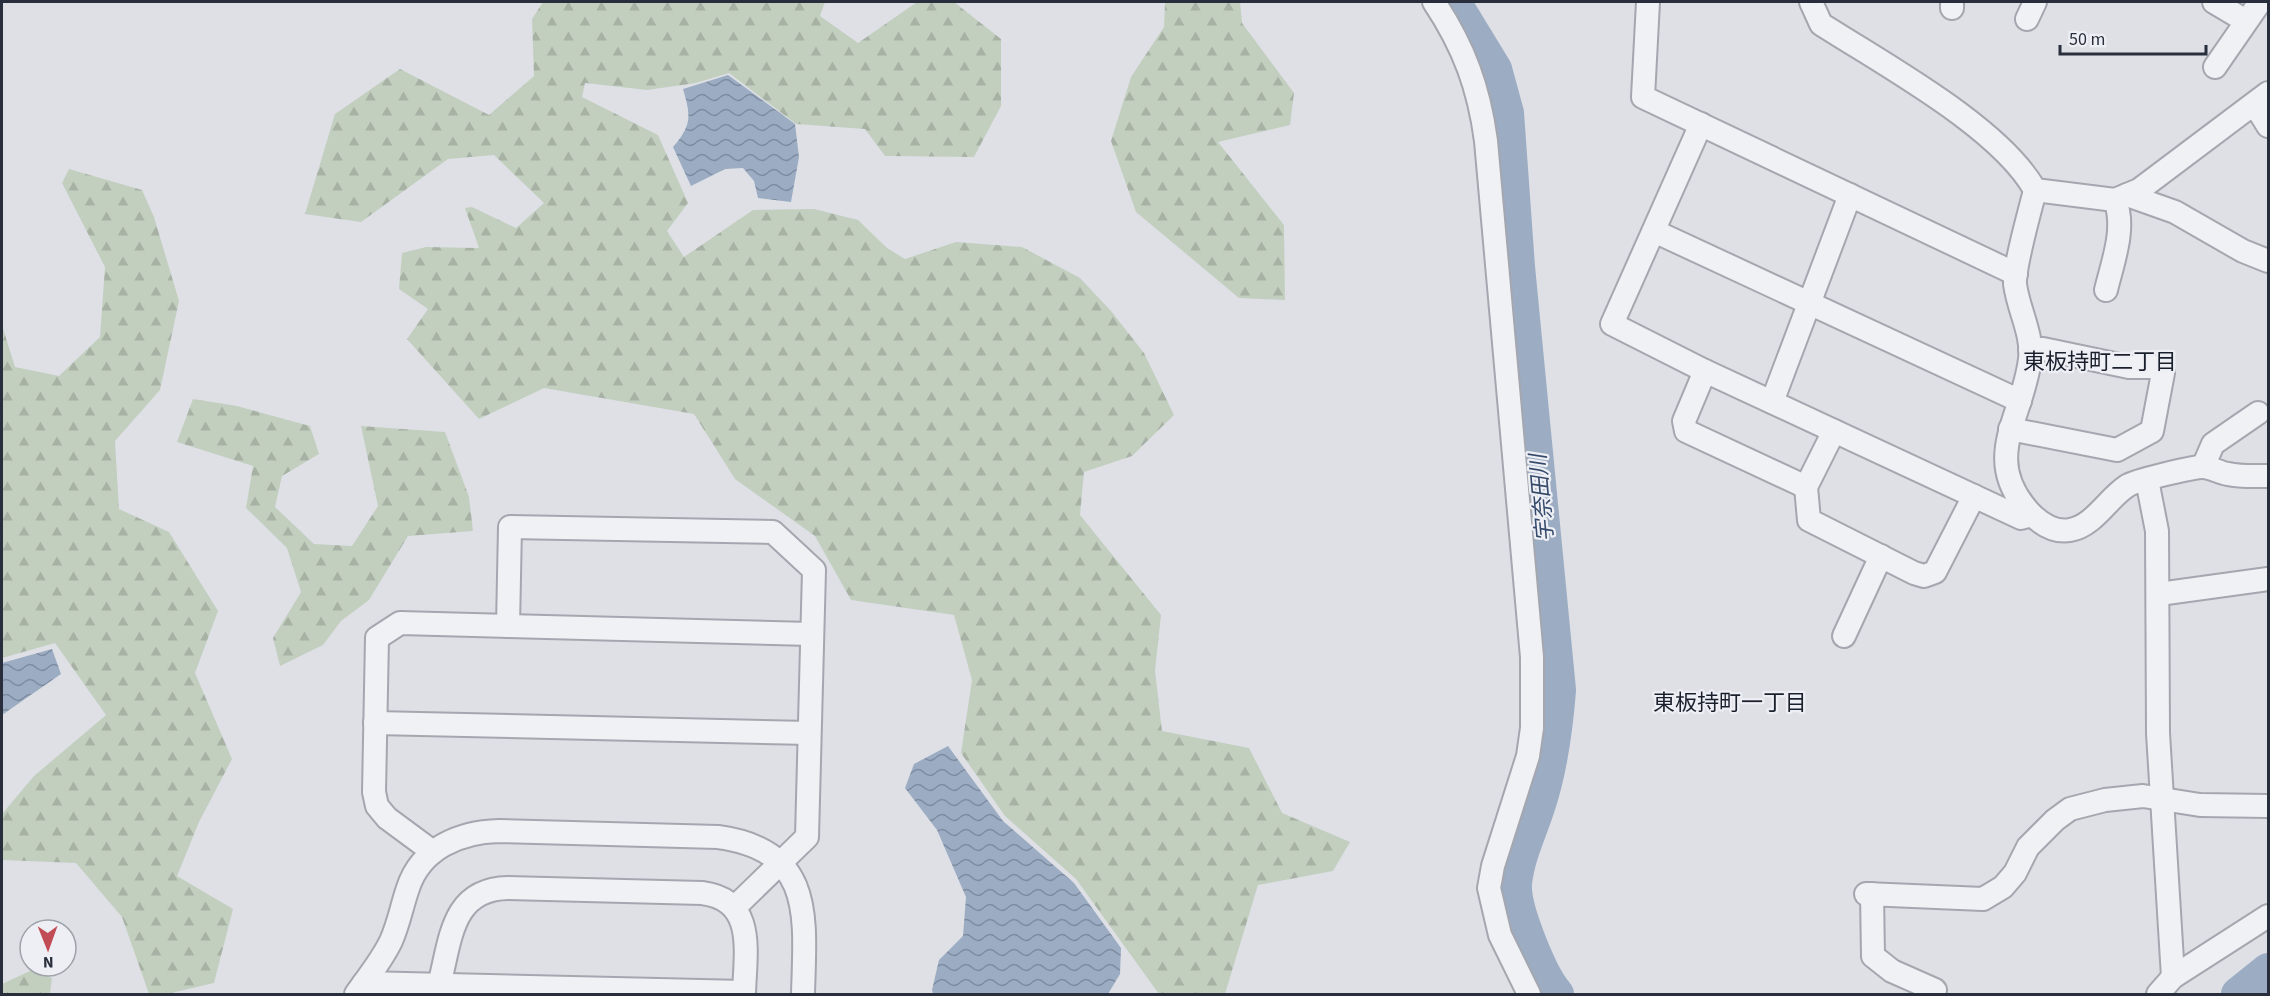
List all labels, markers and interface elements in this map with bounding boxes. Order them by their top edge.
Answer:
scale bar [2060,18,2206,56]
text: 50 m [2069,27,2105,52]
district label: 東板持町二丁目 [2023,346,2177,378]
water label: 宇奈田川 [1522,451,1562,543]
district label: 東板持町一丁目 [1653,687,1807,719]
north arrow [18,918,78,978]
text: N [43,951,54,973]

